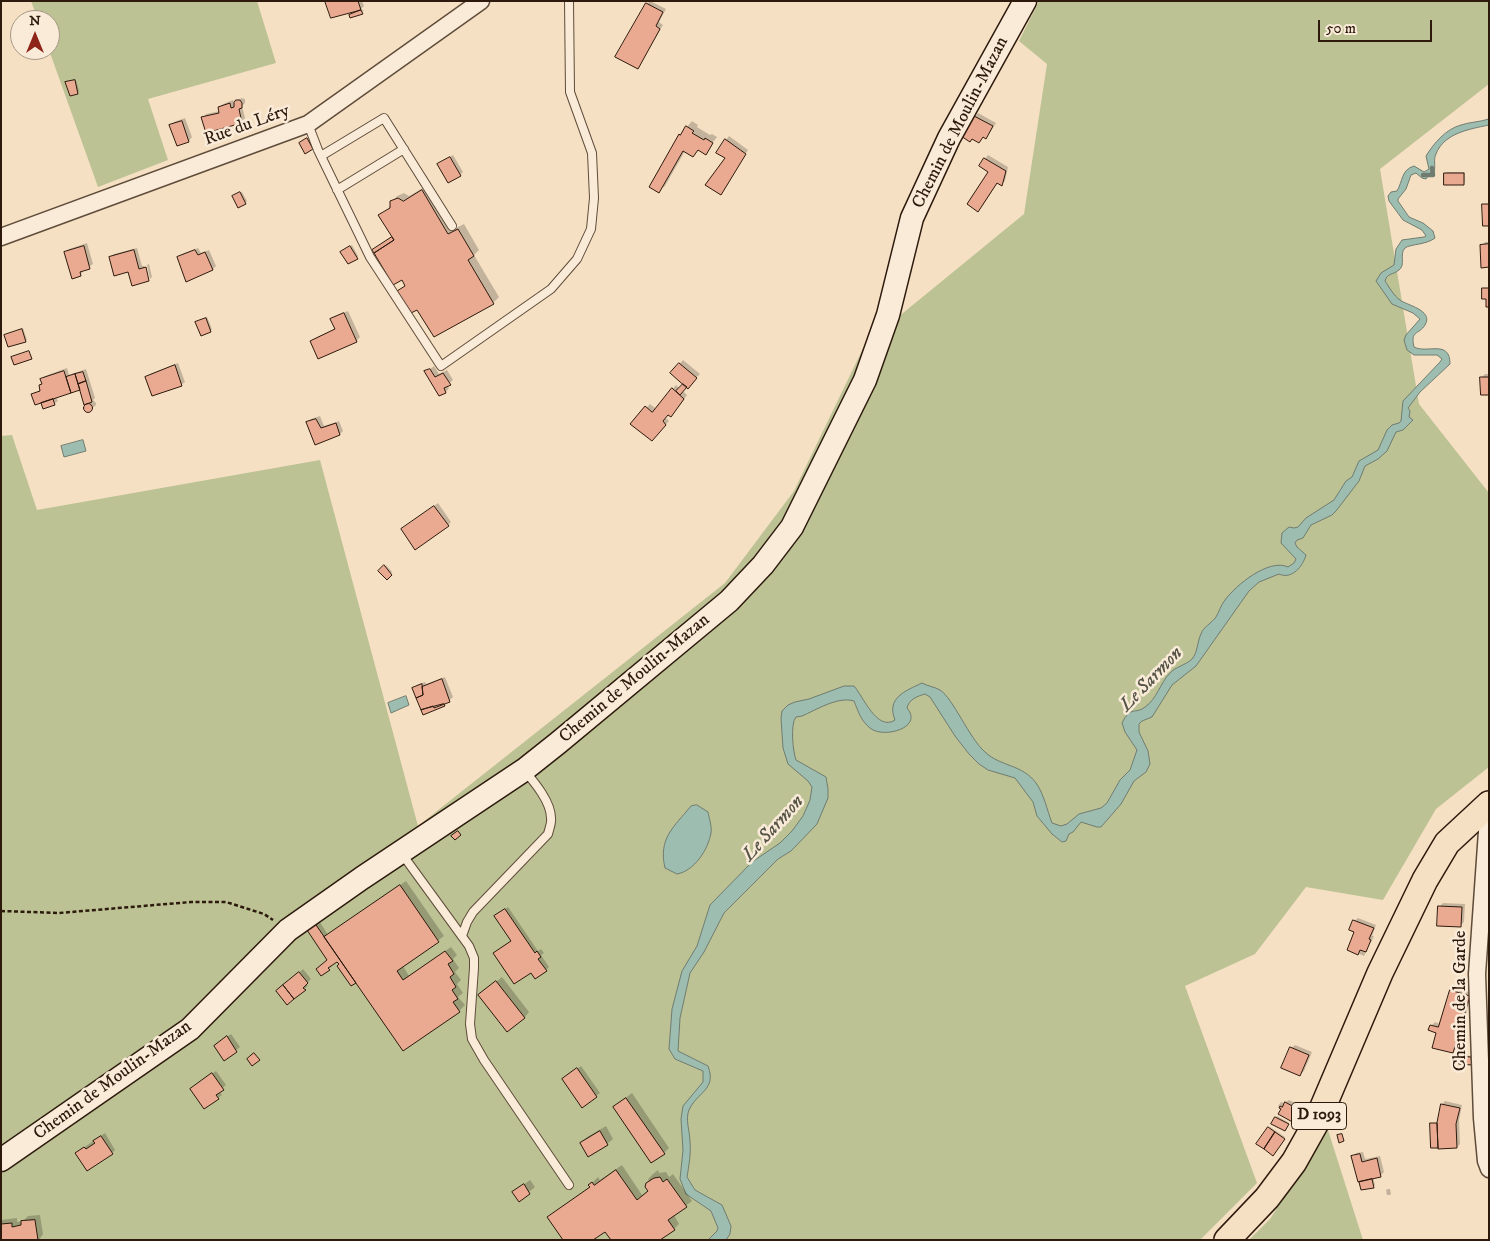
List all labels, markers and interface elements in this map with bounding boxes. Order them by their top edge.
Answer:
north arrow [10,10,60,60]
scale bar [1320,10,1434,42]
text: N [29,12,41,30]
text: 50 m [1326,19,1356,38]
street label: Chemin de Moulin-Mazan [908,34,1014,212]
street label: Rue du Léry [201,101,293,151]
street label: Chemin de Moulin-Mazan [555,610,715,748]
water label: Le Sarmon [1116,643,1188,717]
water label: Le Sarmon [738,791,810,867]
street label: Chemin de la Garde [1450,931,1472,1071]
street label: Chemin de Moulin-Mazan [30,1016,196,1146]
road number: D 1093 [1292,1102,1346,1130]

